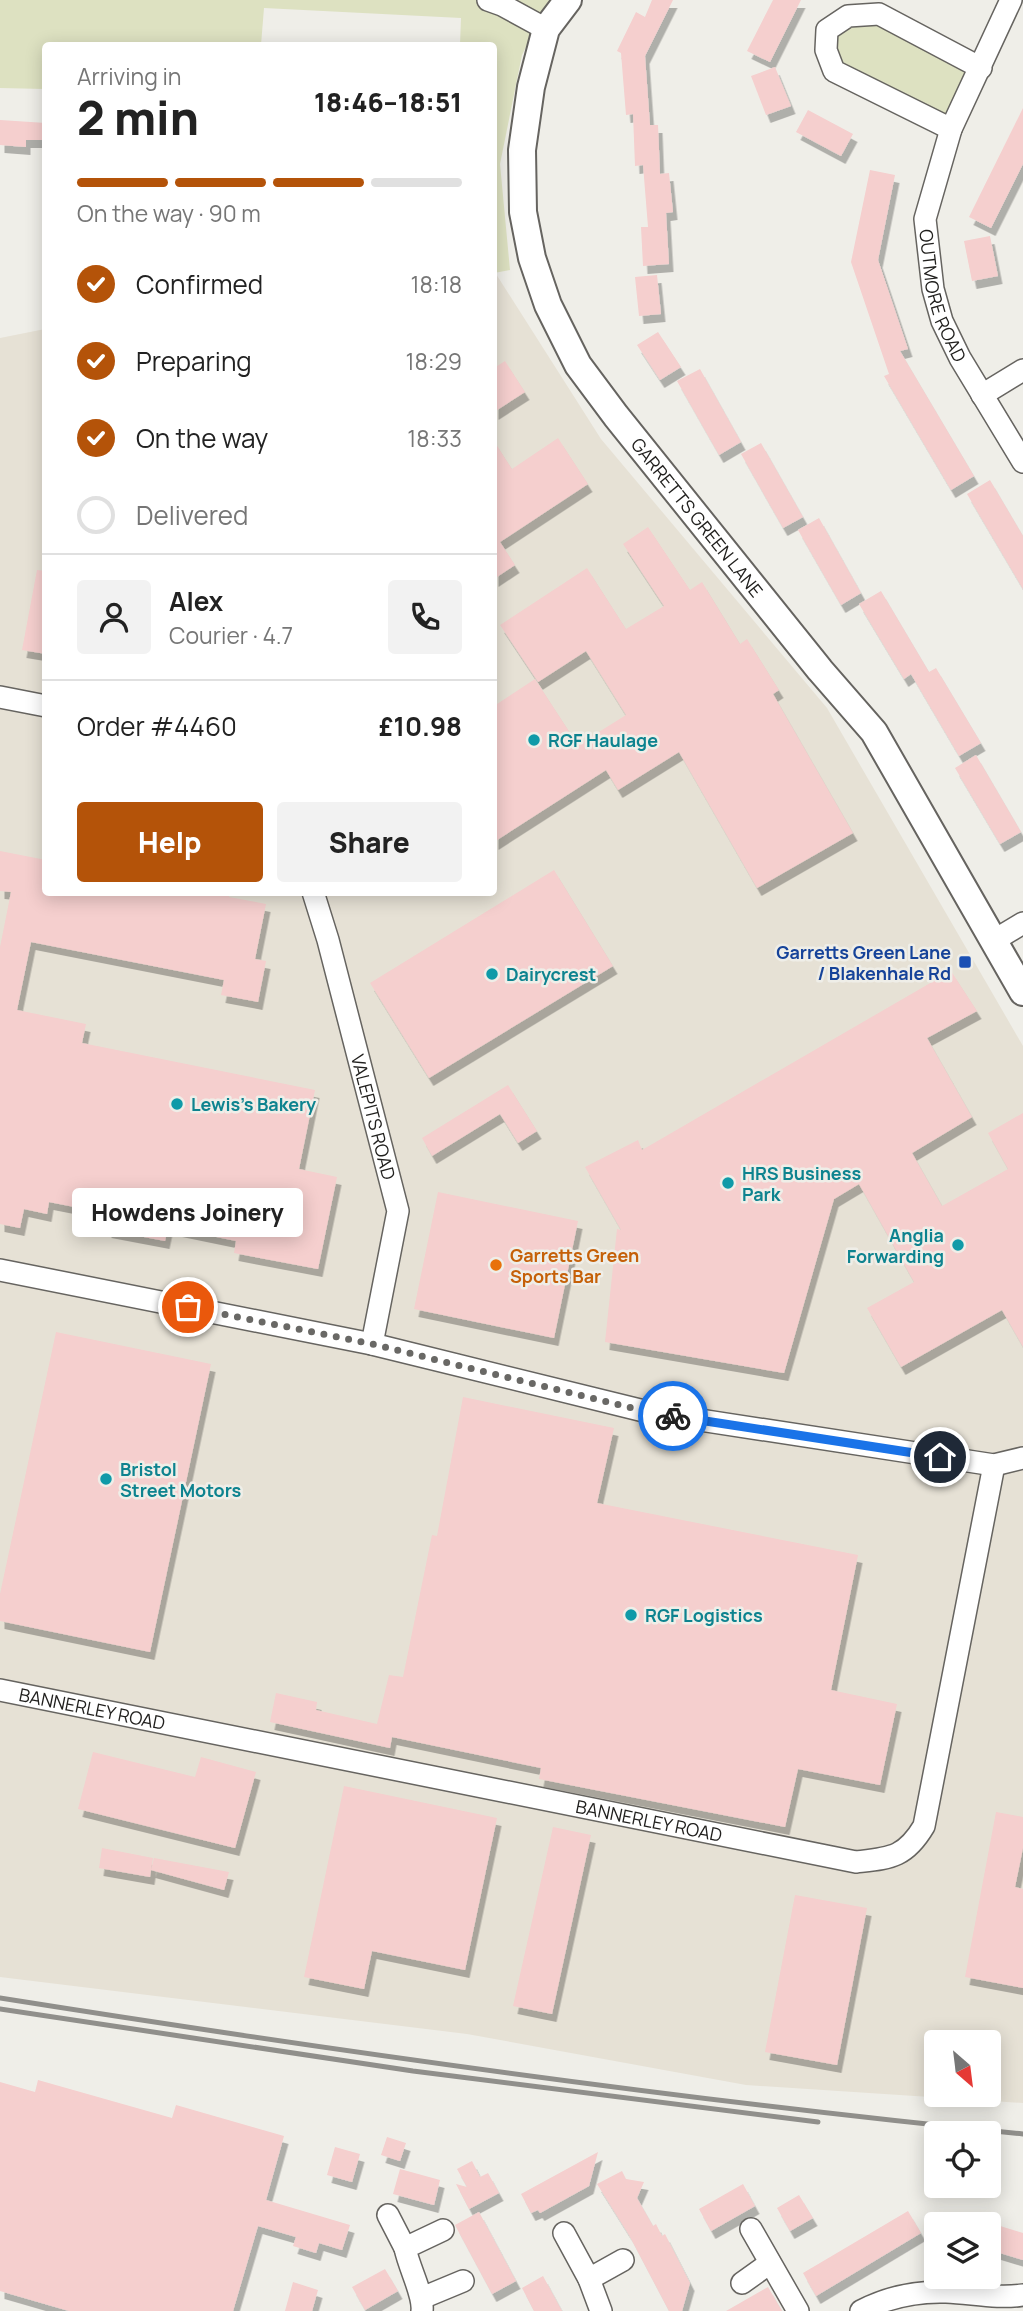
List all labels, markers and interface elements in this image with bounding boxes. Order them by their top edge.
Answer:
text: Arriving in [77,60,182,92]
text: 18:46–18:51 [314,84,462,120]
text: 2 min [77,86,199,149]
text: On the way · 90 m [77,197,261,229]
street label: OUTMORE ROAD [914,228,972,366]
icon: check [77,265,115,303]
text: Confirmed [136,266,263,302]
text: 18:18 [410,268,462,300]
icon: check [77,342,115,380]
text: Preparing [136,343,252,379]
text: 18:29 [405,345,462,377]
icon: check [77,419,115,457]
text: On the way [136,420,268,456]
text: 18:33 [407,422,462,454]
street label: GARRETTS GREEN LANE [626,433,769,602]
text: Delivered [136,497,248,533]
button: person [77,580,151,654]
button: phone [388,580,462,654]
text: Alex [169,583,223,619]
text: Courier · 4.7 [169,619,293,651]
text: Order #4460 [77,708,237,744]
text: £10.98 [379,708,462,744]
place label: RGF Haulage [548,728,658,752]
marker: RGF Haulage [526,732,542,748]
button: Help [77,802,263,882]
button: Share [277,802,462,882]
place label: Garretts Green Lane / Blakenhale Rd [776,940,951,985]
marker: Garretts Green Lane / Blakenhale Rd [957,954,973,970]
place label: Dairycrest [506,962,596,986]
marker: Dairycrest [484,966,500,982]
street label: VALEPITS ROAD [346,1052,401,1182]
place label: Lewis's Bakery [191,1092,316,1116]
marker: Lewis's Bakery [169,1096,185,1112]
place label: HRS Business Park [742,1161,861,1206]
marker: HRS Business Park [720,1175,736,1191]
callout: Howdens Joinery [72,1188,304,1237]
text: Howdens Joinery [91,1196,284,1228]
place label: Anglia Forwarding [847,1223,944,1268]
marker: Anglia Forwarding [950,1237,966,1253]
place label: Garretts Green Sports Bar [510,1243,639,1288]
marker: Garretts Green Sports Bar [488,1257,504,1273]
pin [158,1277,218,1337]
icon: bag [169,1288,207,1326]
courier [638,1381,708,1451]
icon: bike [654,1397,692,1435]
pin [910,1427,970,1487]
icon: home [921,1438,959,1476]
place label: Bristol Street Motors [120,1457,241,1502]
marker: Bristol Street Motors [98,1471,114,1487]
place label: RGF Logistics [645,1603,763,1627]
marker: RGF Logistics [623,1607,639,1623]
street label: BANNERLEY ROAD [17,1682,167,1735]
street label: BANNERLEY ROAD [574,1794,724,1847]
north arrow [924,2030,1001,2107]
map controls [924,2030,1001,2289]
button: locate [924,2121,1001,2198]
button: layers [924,2212,1001,2289]

